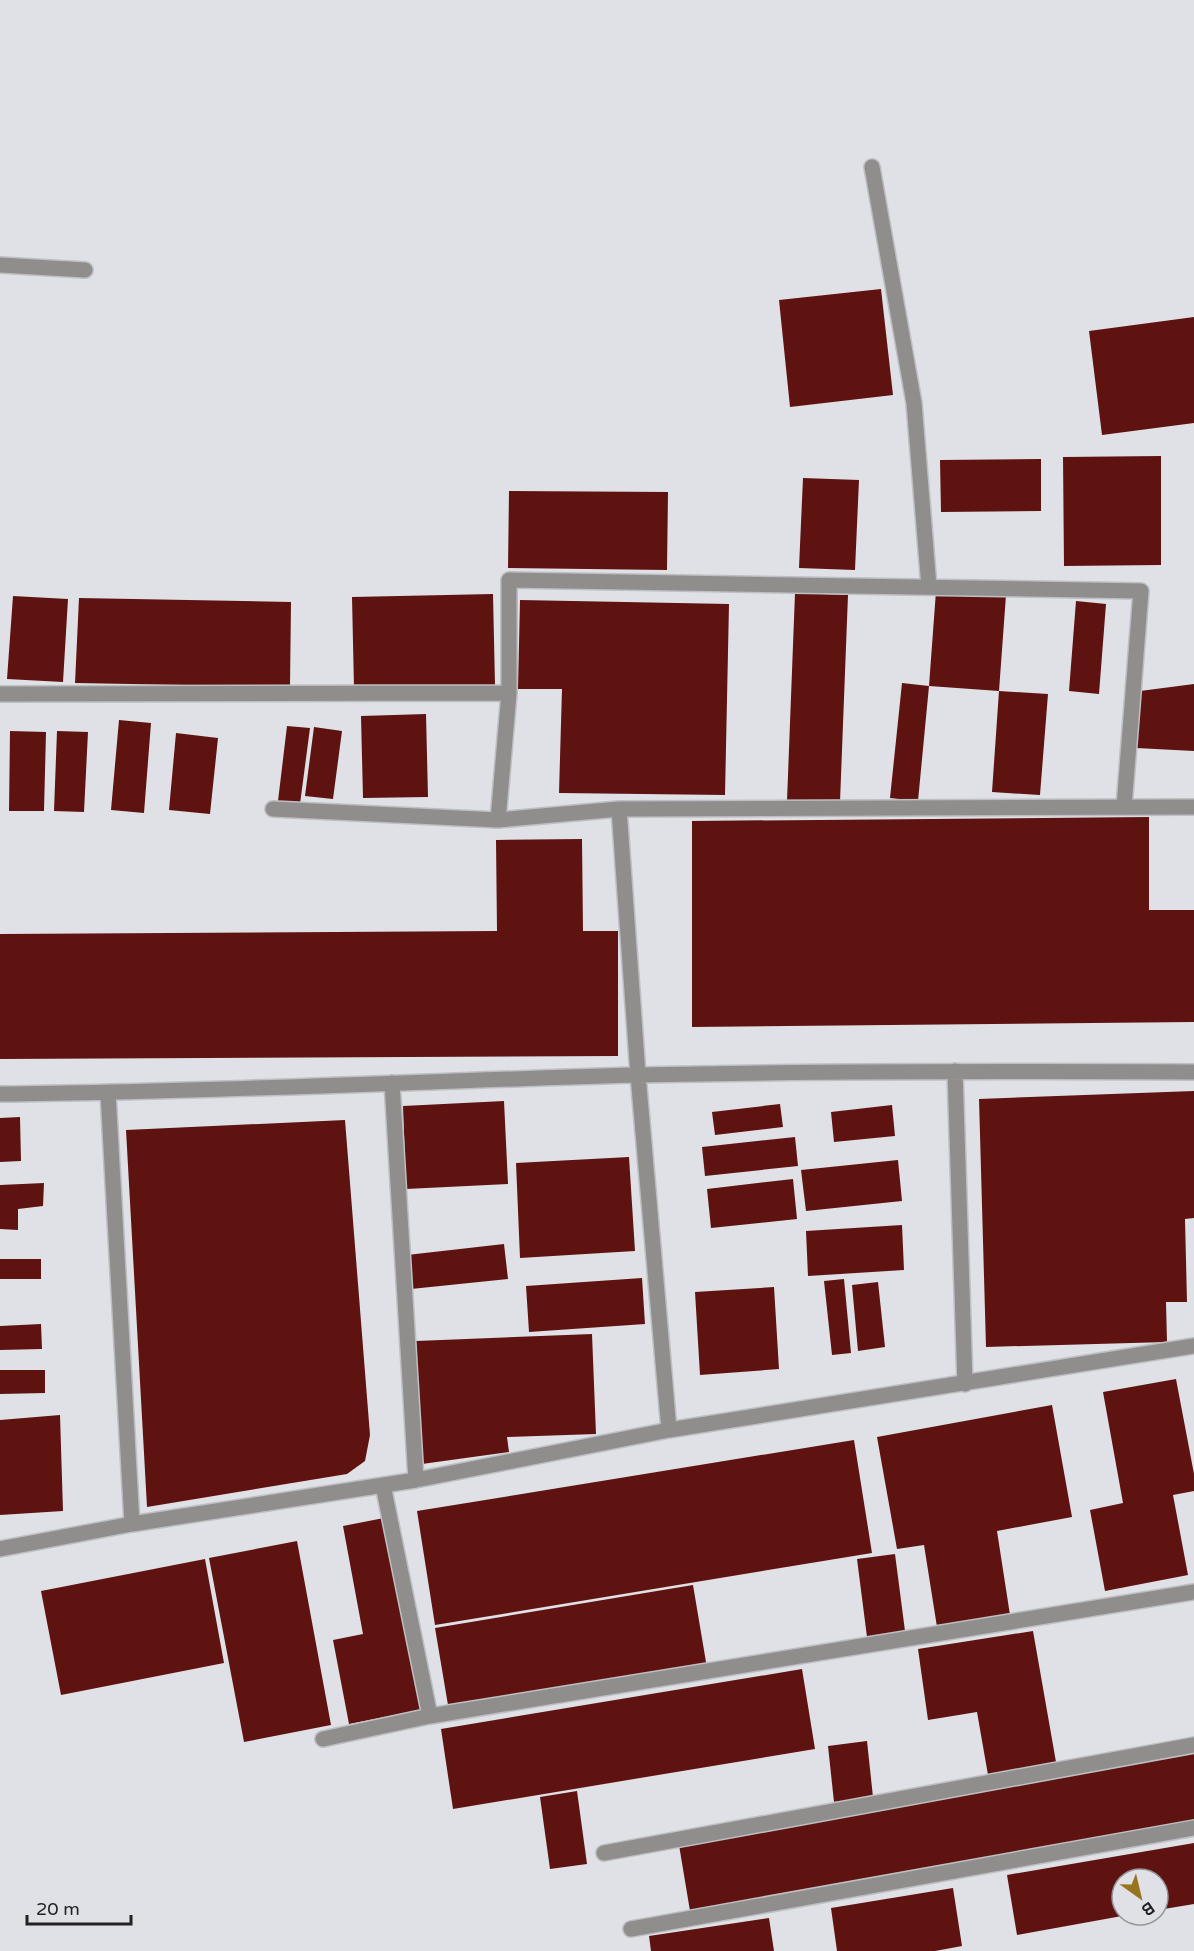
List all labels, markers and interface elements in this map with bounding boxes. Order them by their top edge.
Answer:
north arrow [1110,1867,1170,1927]
scale bar [27,1888,130,1926]
text: B [1138,1897,1158,1920]
text: 20 m [36,1898,80,1920]

